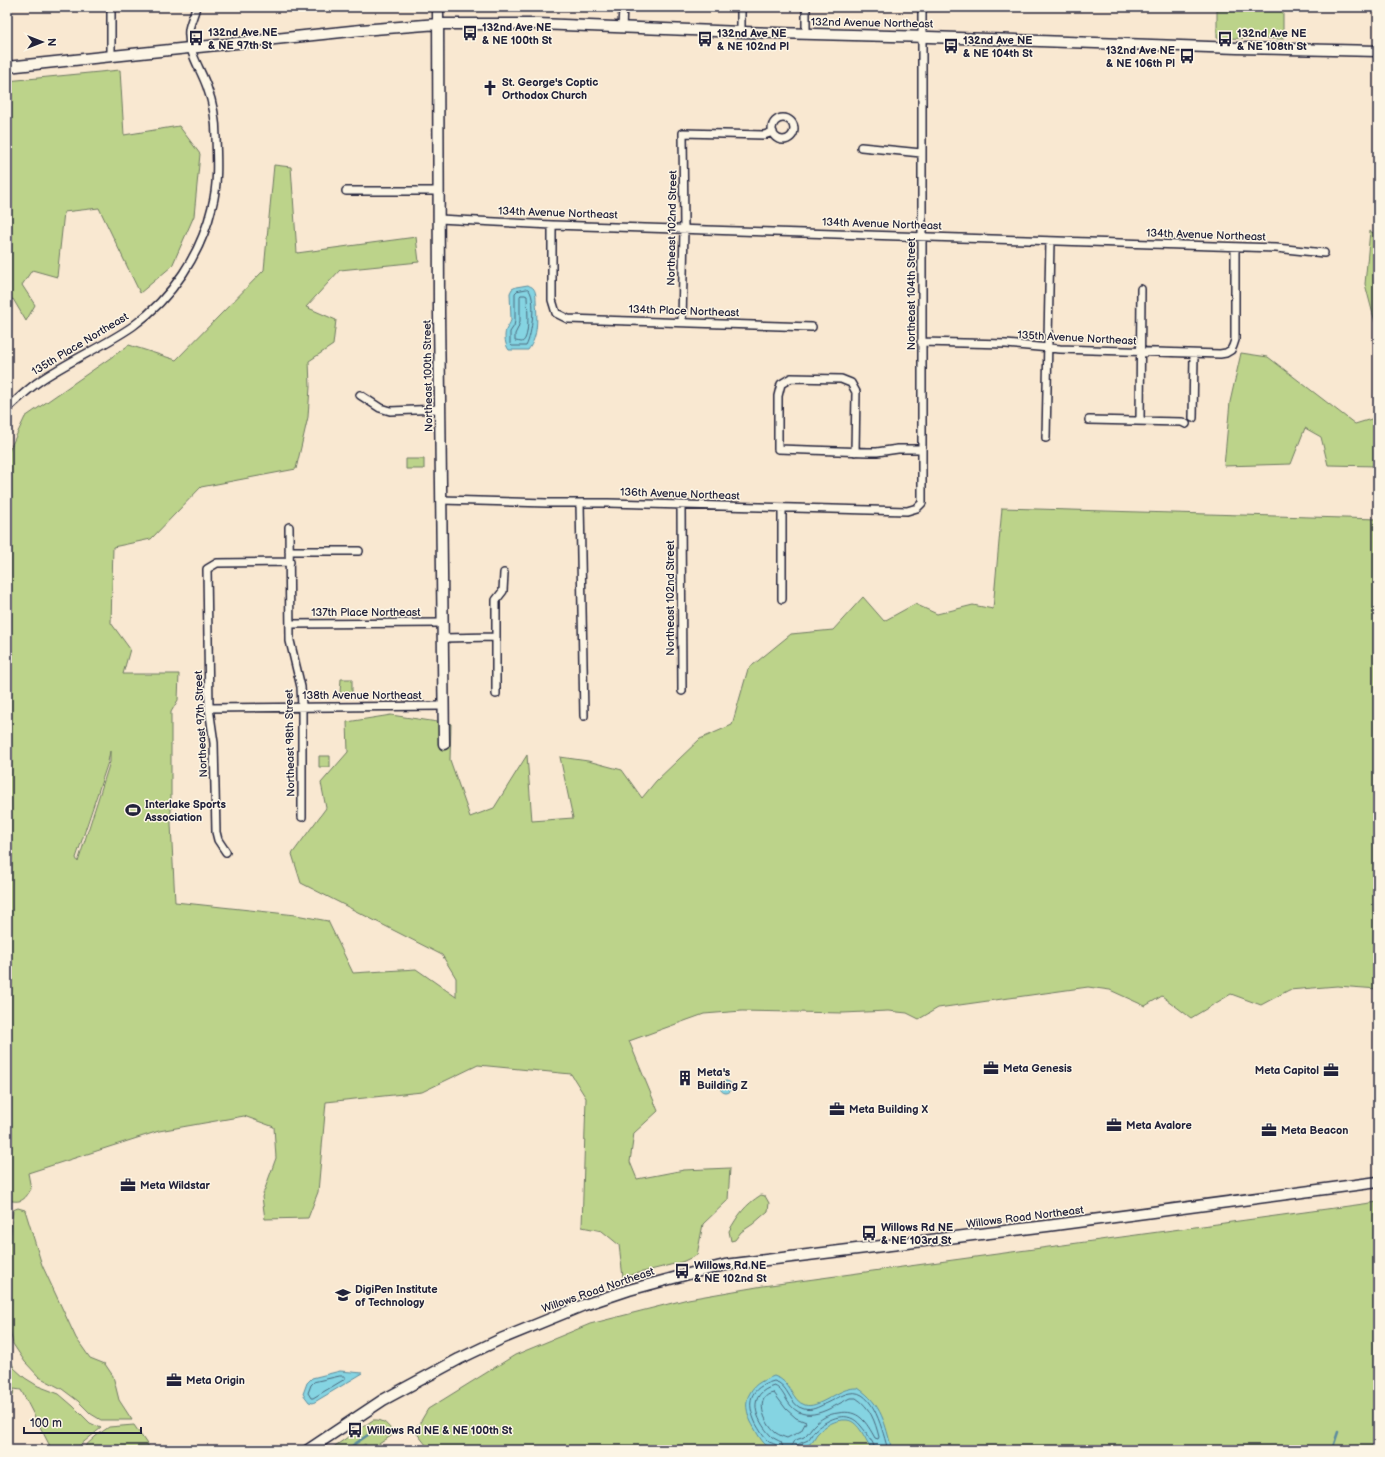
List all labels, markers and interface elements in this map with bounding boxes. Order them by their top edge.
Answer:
street label: 132nd Avenue Northeast [811,15,934,31]
place label: 132nd Ave NE & NE 100th St [482,21,552,47]
north arrow [22,22,62,62]
bus stop icon: 132nd Ave NE & NE 100th St [461,24,479,42]
place label: 132nd Ave NE & NE 97th St [208,26,277,52]
place label: 132nd Ave NE & NE 102nd Pl [717,27,789,53]
place label: 132nd Ave NE & NE 108th St [1237,27,1307,53]
bus stop icon: 132nd Ave NE & NE 97th St [187,29,205,47]
bus stop icon: 132nd Ave NE & NE 102nd Pl [696,30,714,48]
bus stop icon: 132nd Ave NE & NE 108th St [1216,30,1234,48]
place label: 132nd Ave NE & NE 104th St [963,34,1033,60]
bus stop icon: 132nd Ave NE & NE 104th St [942,37,960,55]
text: N [45,38,58,46]
place label: 132nd Ave NE & NE 106th Pl [1106,44,1175,70]
bus stop icon: 132nd Ave NE & NE 106th Pl [1178,47,1196,65]
place label: St. George's Coptic Orthodox Church [502,76,598,102]
church icon: St. George's Coptic Orthodox Church [481,79,499,97]
street label: Northeast 102nd Street [664,170,680,286]
street label: 134th Avenue Northeast [498,204,619,222]
street label: 134th Avenue Northeast [822,215,943,233]
street label: 134th Avenue Northeast [1146,226,1267,244]
street label: Northeast 104th Street [905,237,918,350]
street label: 134th Place Northeast [628,303,740,319]
street label: 135th Place Northeast [29,310,131,378]
street label: Northeast 100th Street [421,319,435,432]
street label: 135th Avenue Northeast [1017,328,1138,348]
street label: 136th Avenue Northeast [620,485,741,503]
street label: Northeast 102nd Street [664,540,677,656]
street label: 137th Place Northeast [311,606,421,619]
street label: Northeast 97th Street [192,670,210,778]
street label: Northeast 98th Street [283,688,297,797]
street label: 138th Avenue Northeast [302,689,422,702]
place label: Interlake Sports Association [144,798,227,824]
sports icon: Interlake Sports Association [124,801,142,819]
office icon: Meta Genesis [982,1059,1000,1077]
office icon: Meta Capitol [1322,1061,1340,1079]
place label: Meta Genesis [1003,1062,1073,1075]
place label: Meta Capitol [1255,1064,1319,1077]
place label: Meta's Building Z [697,1066,748,1092]
building icon: Meta's Building Z [676,1069,694,1087]
office icon: Meta Building X [828,1100,846,1118]
place label: Meta Building X [849,1103,928,1116]
office icon: Meta Avalore [1105,1116,1123,1134]
place label: Meta Avalore [1126,1119,1192,1132]
office icon: Meta Beacon [1260,1121,1278,1139]
place label: Meta Beacon [1281,1124,1348,1137]
office icon: Meta Wildstar [119,1176,137,1194]
place label: Meta Wildstar [140,1179,210,1192]
street label: Willows Road Northeast [966,1203,1085,1231]
place label: Willows Rd NE & NE 103rd St [881,1221,953,1247]
bus stop icon: Willows Rd NE & NE 103rd St [860,1224,878,1242]
place label: Willows Rd NE & NE 102nd St [694,1259,767,1285]
bus stop icon: Willows Rd NE & NE 102nd St [673,1262,691,1280]
street label: Willows Road Northeast [540,1264,657,1315]
place label: DigiPen Institute of Technology [355,1283,437,1309]
school or university icon: DigiPen Institute of Technology [334,1286,352,1304]
office icon: Meta Origin [165,1371,183,1389]
place label: Meta Origin [186,1374,245,1387]
scale bar [24,1409,141,1435]
text: 100 m [30,1416,62,1431]
bus stop icon: Willows Rd NE & NE 100th St [346,1421,364,1439]
place label: Willows Rd NE & NE 100th St [367,1424,512,1437]

